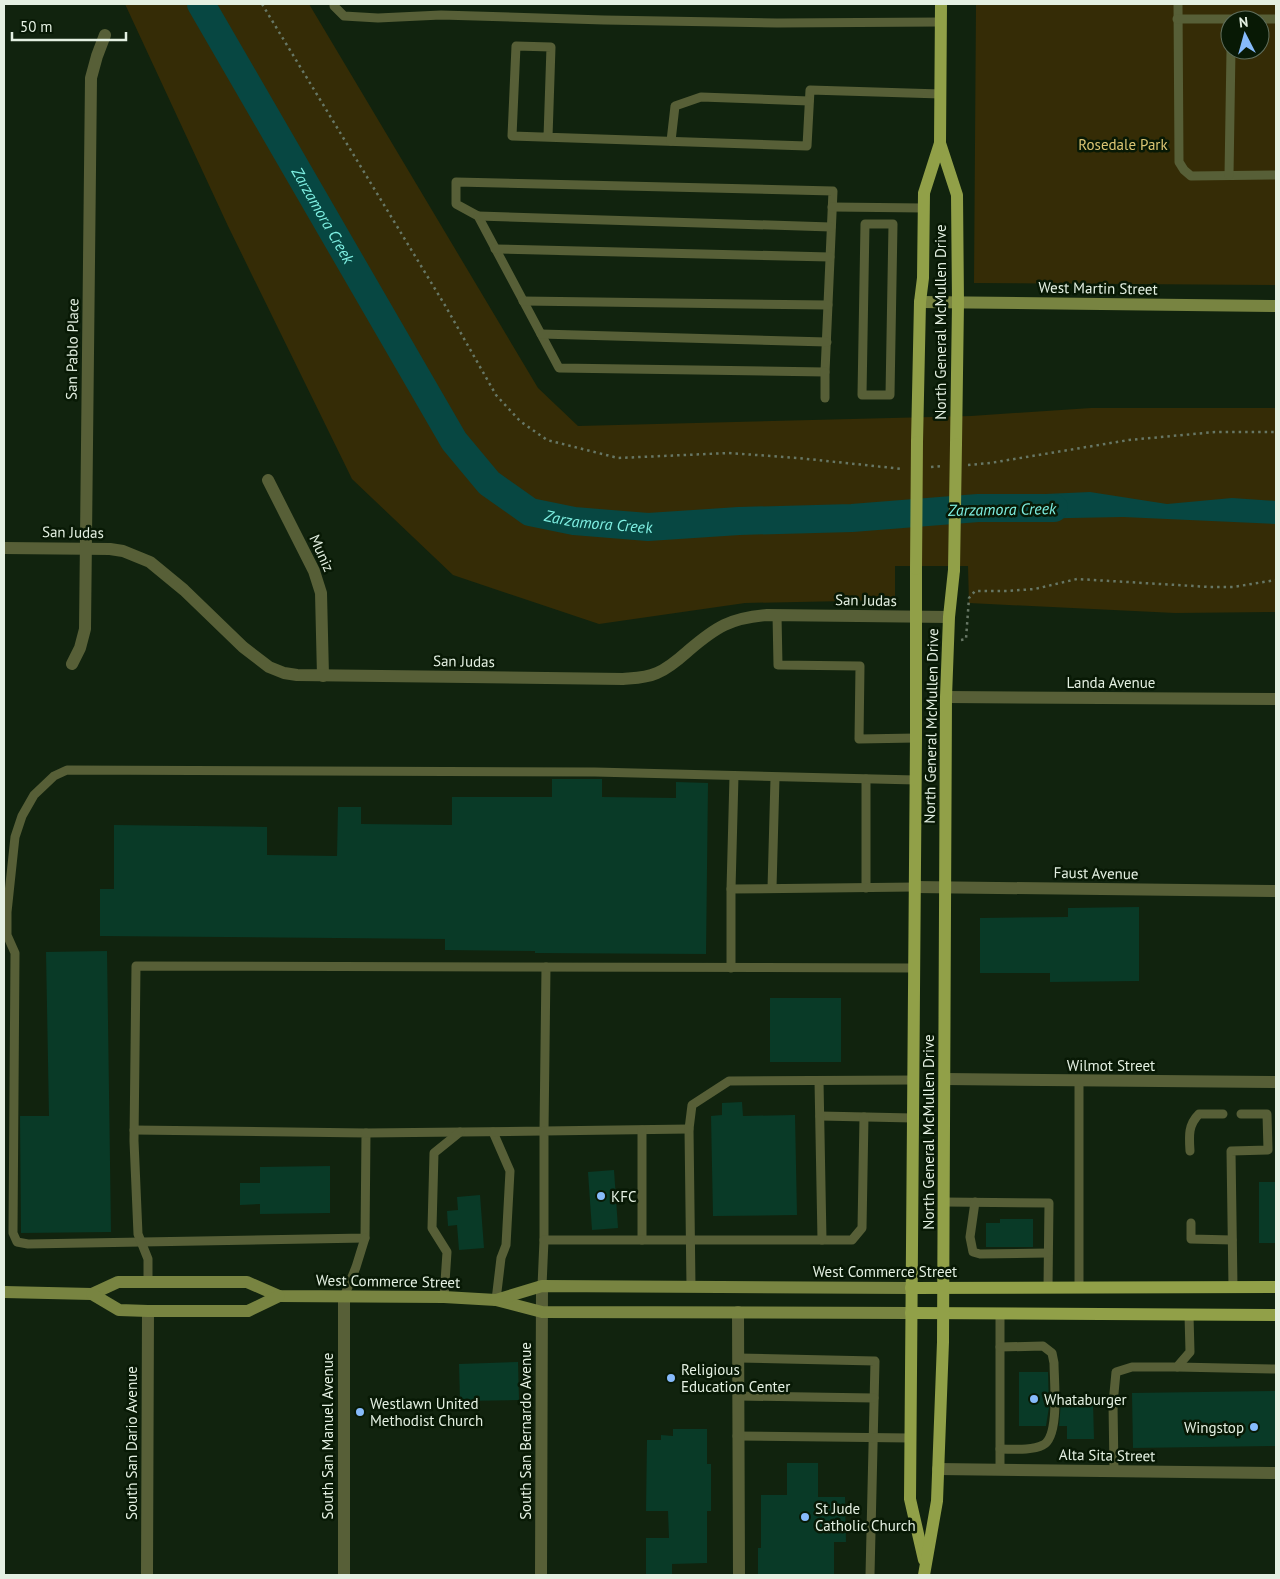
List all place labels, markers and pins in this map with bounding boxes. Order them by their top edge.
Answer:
place label: KFC [611,1187,636,1206]
marker: KFC [595,1190,607,1202]
place label: Religious Education Center [681,1360,790,1396]
marker: Religious Education Center [665,1372,677,1384]
place label: Whataburger [1044,1390,1127,1409]
marker: Whataburger [1028,1393,1040,1405]
place label: Westlawn United Methodist Church [370,1394,483,1430]
marker: Westlawn United Methodist Church [354,1406,366,1418]
place label: Wingstop [1184,1418,1244,1437]
marker: Wingstop [1248,1421,1260,1433]
place label: St Jude Catholic Church [815,1499,916,1535]
marker: St Jude Catholic Church [799,1511,811,1523]

